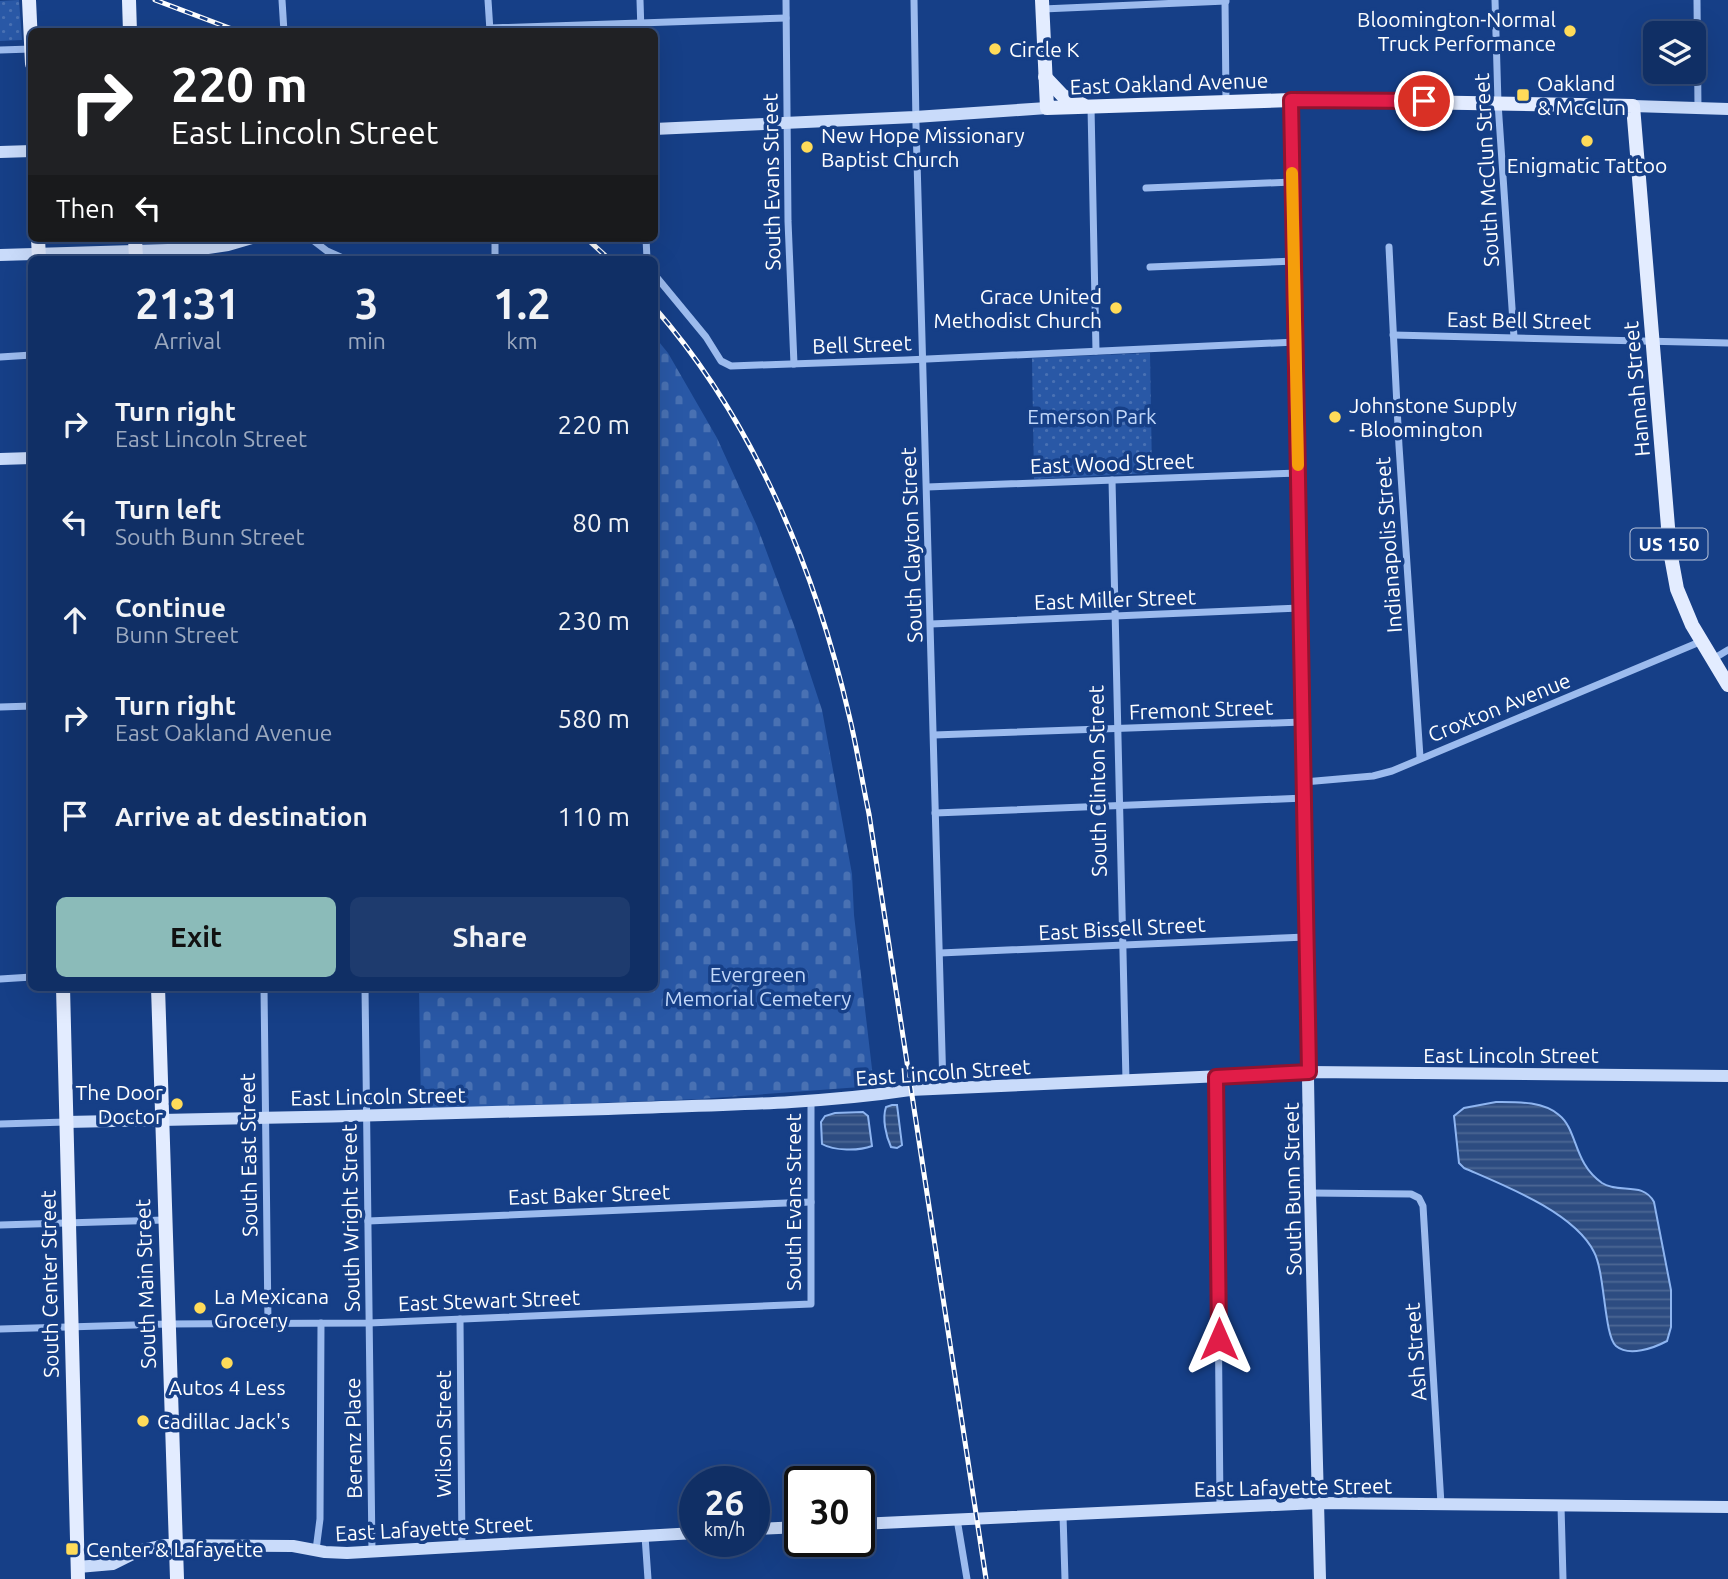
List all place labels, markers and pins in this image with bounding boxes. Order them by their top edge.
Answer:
place label: Bloomington-Normal Truck Performance [1357,7,1556,55]
marker: Bloomington-Normal Truck Performance [1562,23,1578,39]
place label: Circle K [1009,37,1080,61]
marker: Circle K [987,41,1003,57]
pin [1394,71,1454,131]
place label: Oakland & McClun [1537,71,1626,119]
marker: Oakland & McClun [1515,87,1531,103]
place label: New Hope Missionary Baptist Church [821,123,1025,171]
marker: Enigmatic Tattoo [1579,133,1595,149]
marker: New Hope Missionary Baptist Church [799,139,815,155]
place label: Enigmatic Tattoo [1507,153,1667,177]
place label: Grace United Methodist Church [934,284,1102,332]
marker: Grace United Methodist Church [1108,300,1124,316]
place label: Johnstone Supply - Bloomington [1349,393,1517,441]
marker: Johnstone Supply - Bloomington [1327,409,1343,425]
place label: The Door Doctor [76,1080,163,1128]
marker: The Door Doctor [169,1096,185,1112]
place label: La Mexicana Grocery [214,1284,329,1332]
marker: La Mexicana Grocery [192,1300,208,1316]
marker: Autos 4 Less [219,1355,235,1371]
place label: Autos 4 Less [168,1375,286,1399]
place label: Cadillac Jack's [157,1409,290,1433]
marker: Cadillac Jack's [135,1413,151,1429]
place label: Center & Lafayette [86,1537,264,1561]
marker: Center & Lafayette [64,1541,80,1557]

